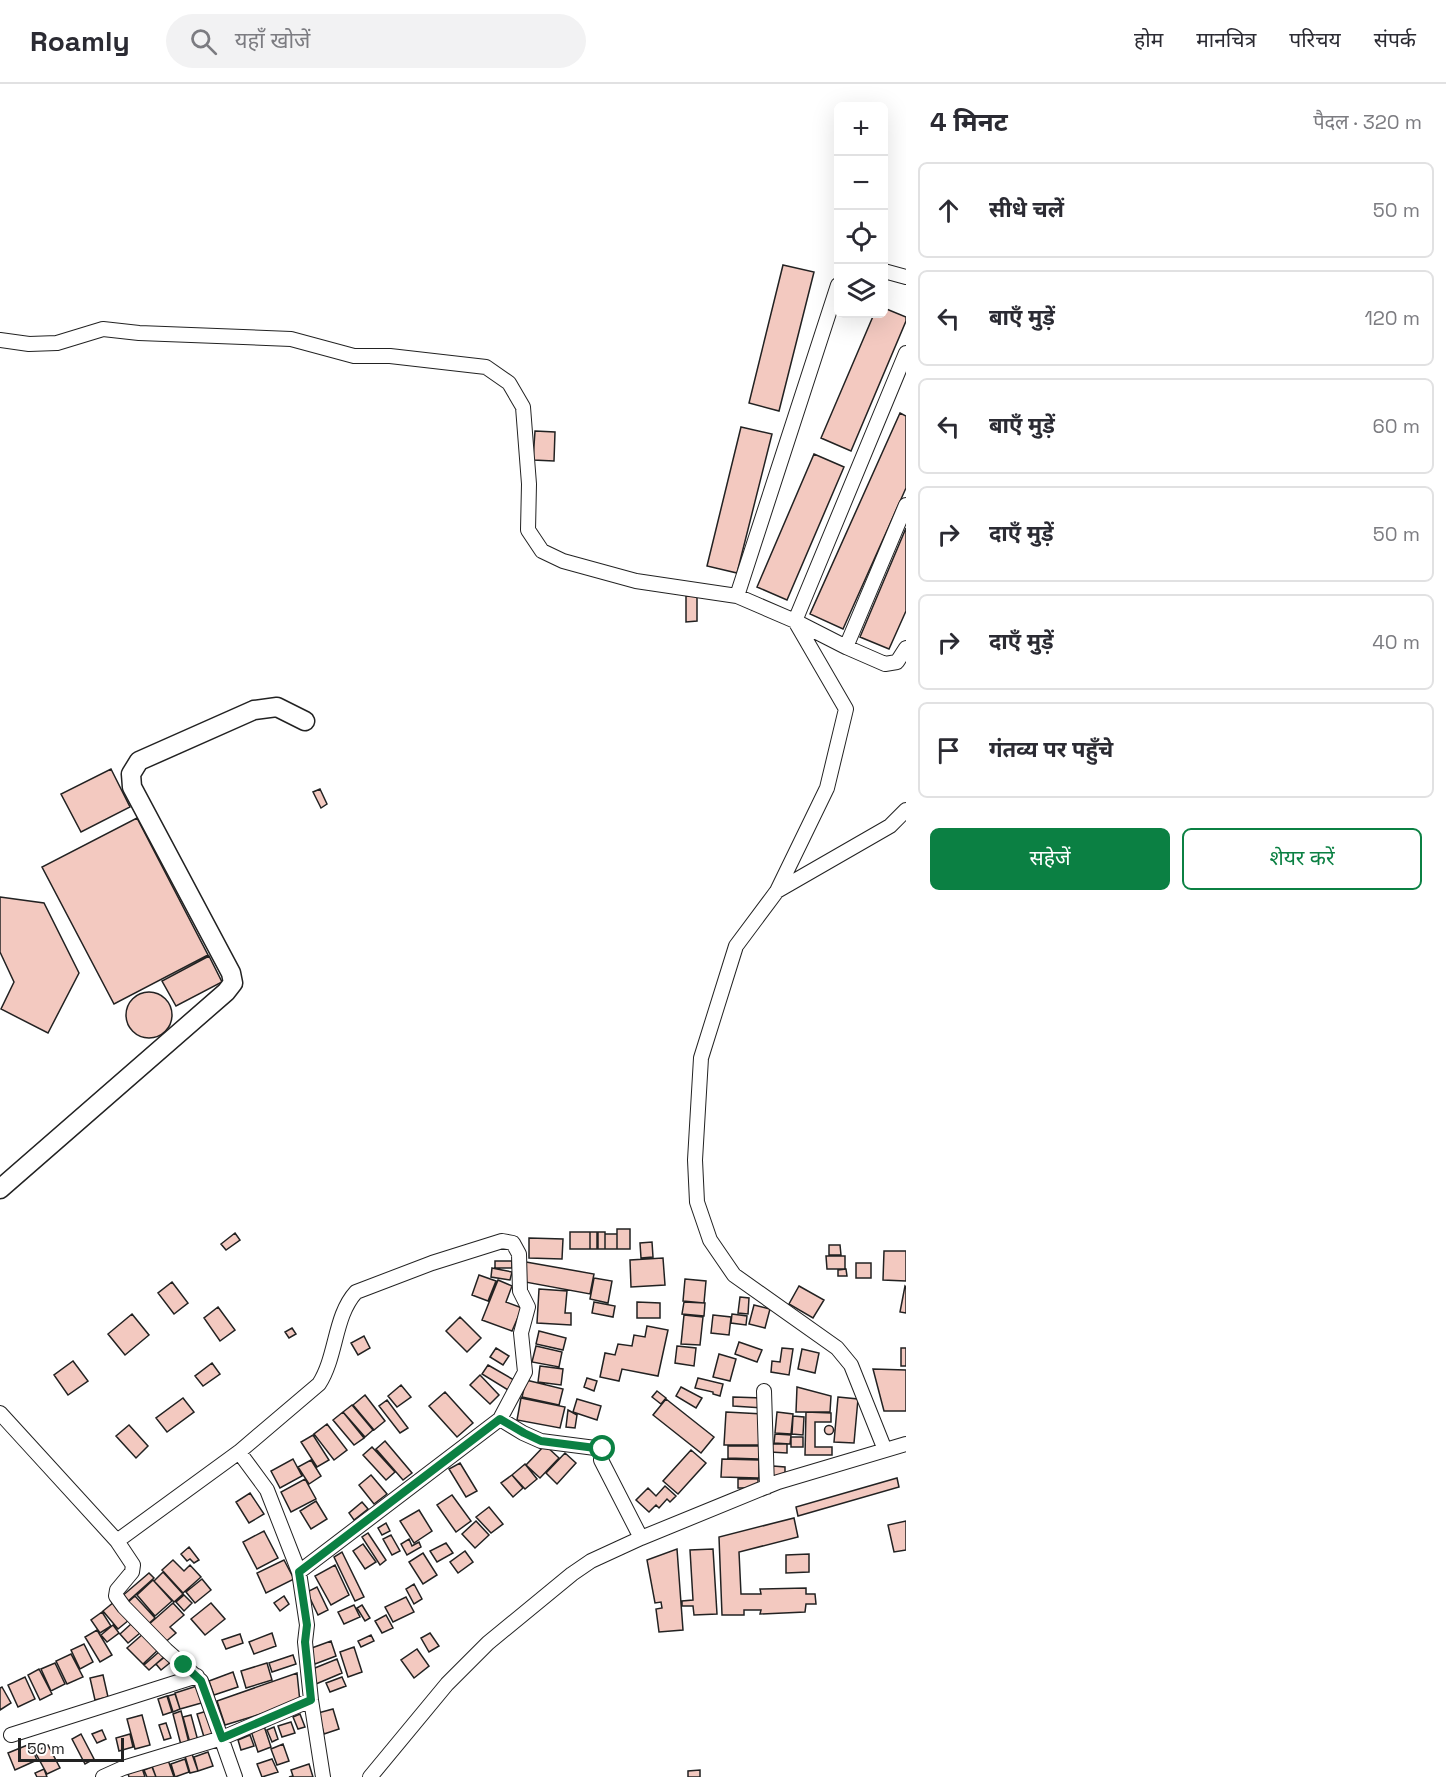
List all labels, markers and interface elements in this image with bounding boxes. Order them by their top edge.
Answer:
search box [166,14,586,68]
text: Roamly [30,23,130,59]
icon: search [187,25,220,58]
text: यहाँ खोजें [235,26,310,54]
text: होम [1134,26,1163,53]
text: मानचित्र [1196,26,1256,53]
text: परिचय [1289,26,1341,53]
text: संपर्क [1374,26,1416,53]
map controls [834,102,888,318]
button: + [834,102,888,156]
text: 4 मिनट [930,105,1008,139]
text: पैदल · 320 m [1313,109,1422,135]
button: − [834,156,888,210]
icon: ahead [932,194,965,227]
text: सीधे चलें [989,195,1064,223]
text: 50 m [1373,197,1420,223]
button: locate [834,210,888,264]
button: layers [834,264,888,318]
icon: left [932,302,965,335]
text: बाएँ मुड़ें [989,303,1055,331]
text: 120 m [1364,305,1420,331]
icon: left [932,410,965,443]
text: बाएँ मुड़ें [989,411,1055,439]
text: 60 m [1373,413,1420,439]
icon: right [932,518,965,551]
text: दाएँ मुड़ें [989,519,1054,547]
text: 50 m [1373,521,1420,547]
icon: right [932,626,965,659]
text: दाएँ मुड़ें [989,627,1054,655]
text: 40 m [1372,629,1420,655]
icon: arrive [932,734,965,767]
text: गंतव्य पर पहुँचे [989,735,1113,763]
button: सहेजें [930,828,1170,890]
button: शेयर करें [1182,828,1422,890]
route start [589,1435,615,1461]
route end [170,1651,196,1677]
scale bar [18,1735,124,1762]
text: 50 m [27,1738,65,1759]

